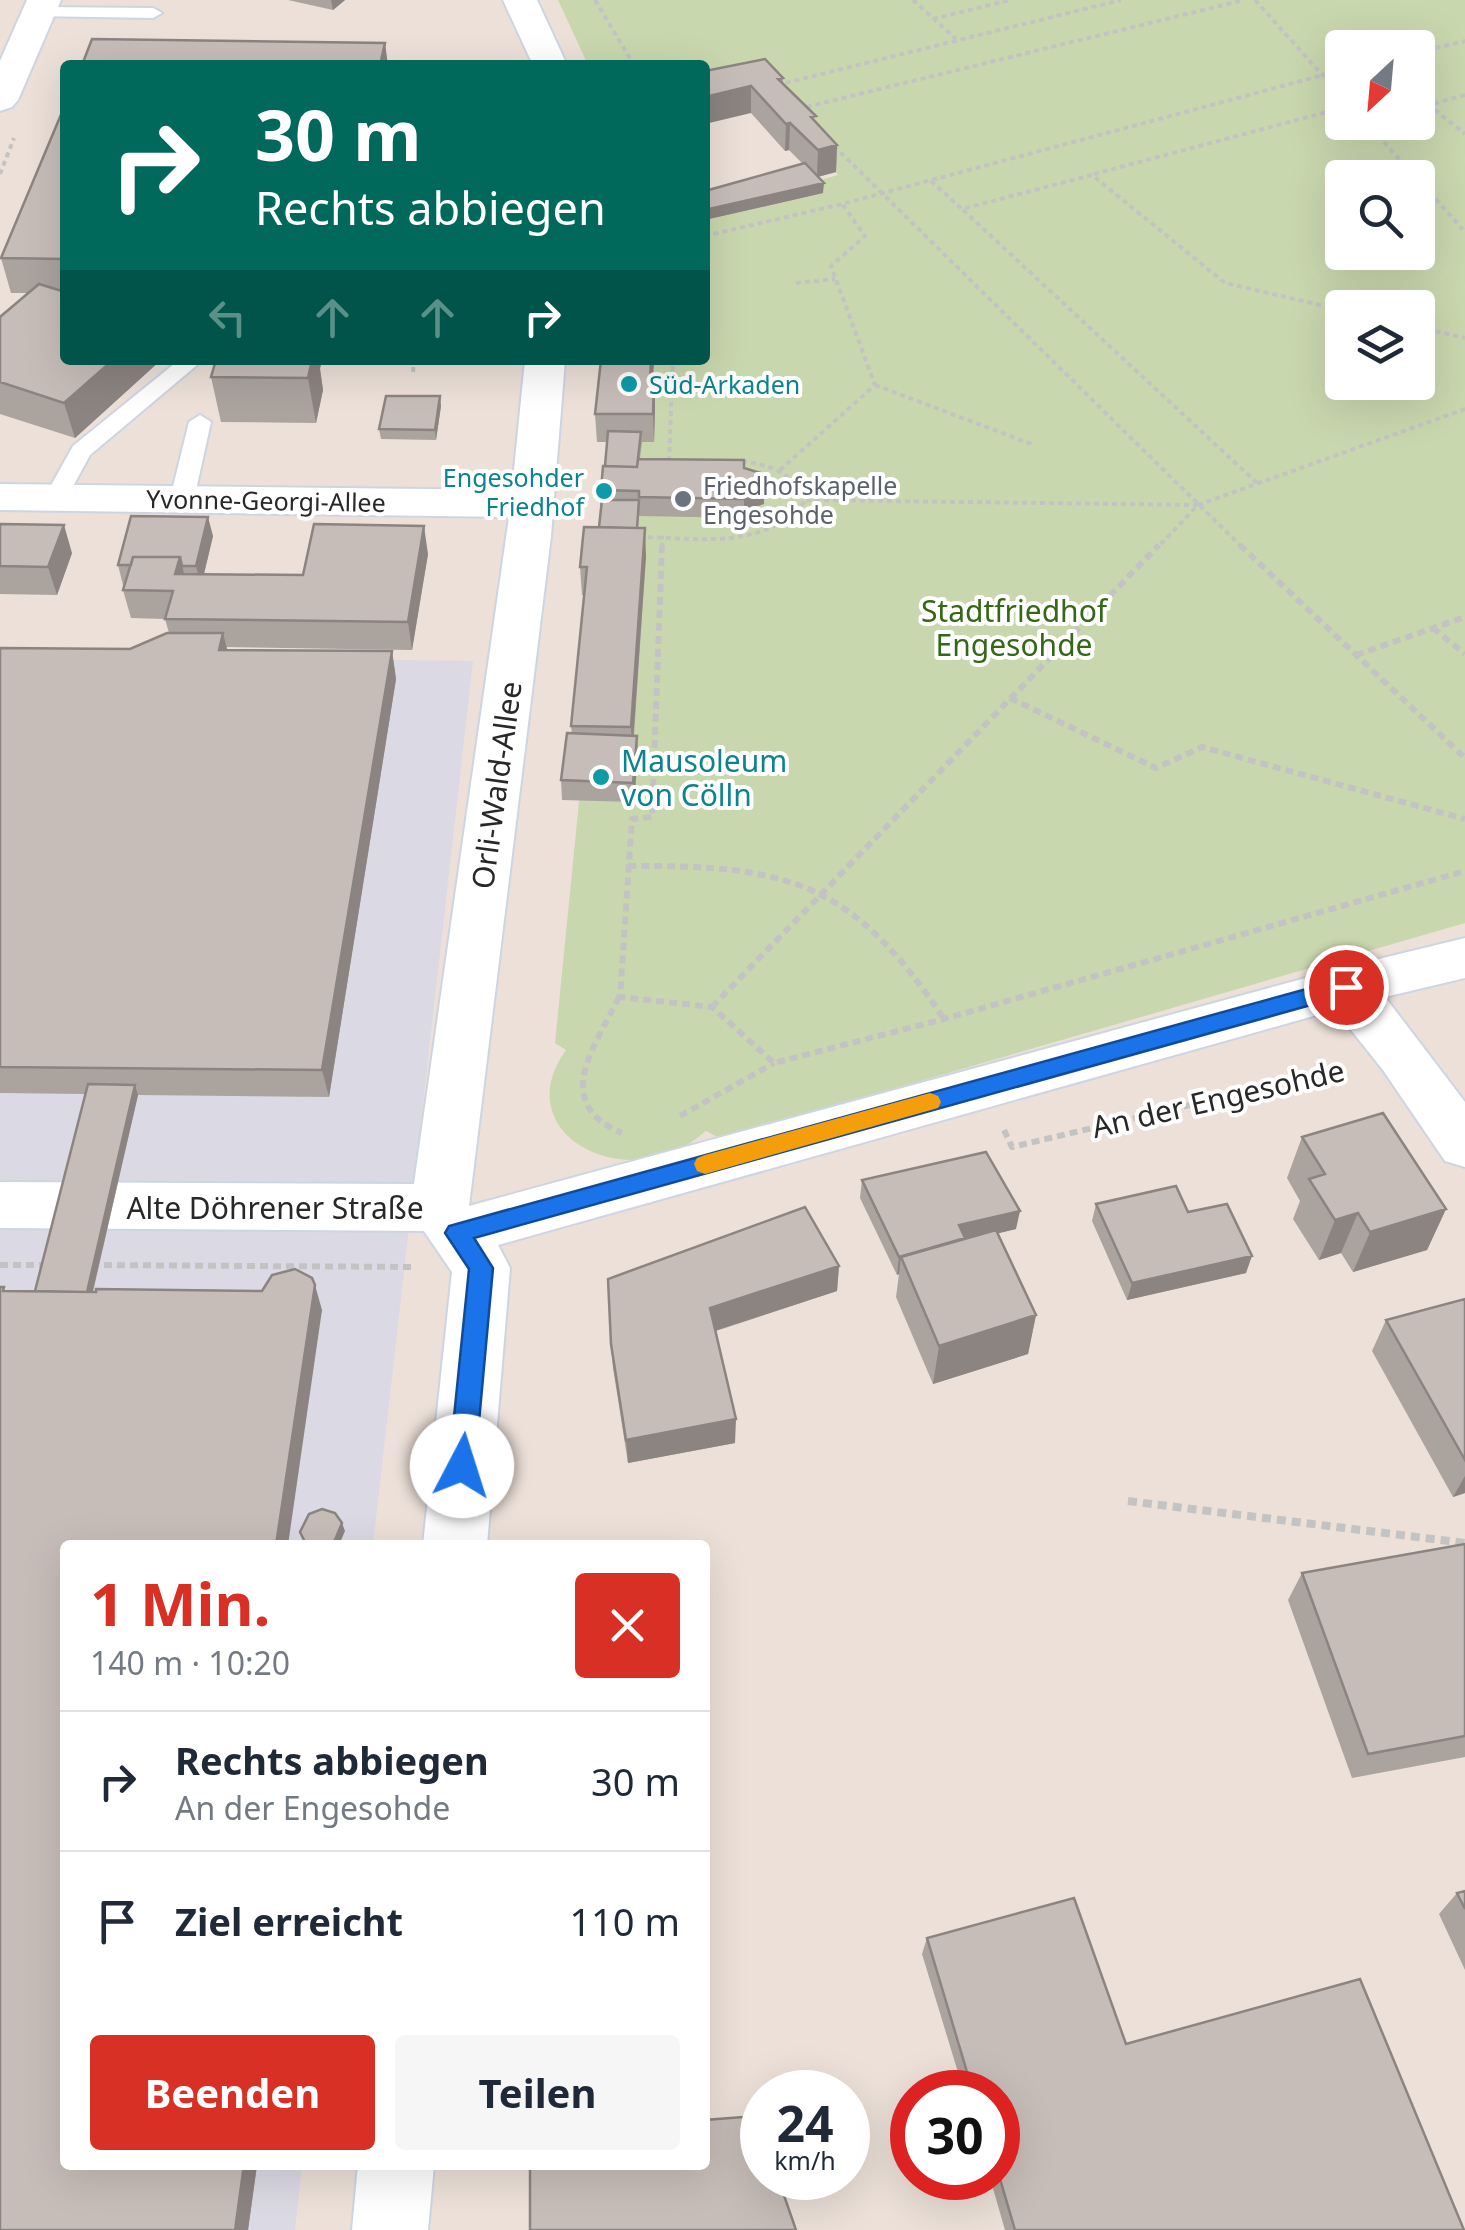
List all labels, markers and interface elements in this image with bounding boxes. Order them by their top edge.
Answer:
north arrow [1325,30,1435,140]
map controls [1325,30,1435,400]
text: 30 m [255,86,422,182]
icon: right [90,100,220,230]
button: search [1325,160,1435,270]
text: Rechts abbiegen [255,177,606,238]
icon: left [200,290,255,345]
icon: ahead [305,290,360,345]
icon: ahead [410,290,465,345]
icon: right [515,290,570,345]
button: layers [1325,290,1435,400]
place label: Süd-Arkaden [649,367,800,401]
marker: Süd-Arkaden [618,373,640,395]
place label: Engesohder Friedhof [443,460,585,523]
place label: Friedhofskapelle Engesohde [703,468,897,531]
marker: Engesohder Friedhof [593,480,615,502]
street label: Yvonne-Georgi-Allee [146,481,386,519]
marker: Friedhofskapelle Engesohde [672,488,694,510]
park label: Stadtfriedhof Engesohde [921,590,1109,665]
street label: Orli-Wald-Allee [461,678,531,892]
place label: Mausoleum von Cölln [621,740,787,815]
marker: Mausoleum von Cölln [590,766,612,788]
pin [1304,945,1389,1030]
icon: arrive [1319,960,1374,1015]
street label: An der Engesohde [1088,1049,1348,1147]
street label: Alte Döhrener Straße [126,1187,424,1228]
position arrow [410,1414,514,1518]
text: 1 Min. [90,1562,270,1644]
button: close [575,1573,680,1678]
text: 140 m · 10:20 [90,1641,290,1684]
text: Rechts abbiegen [175,1734,489,1786]
icon: right [90,1754,145,1809]
text: 30 m [591,1755,680,1807]
text: An der Engesohde [175,1786,450,1829]
icon: arrive [90,1894,145,1949]
text: Ziel erreicht [175,1895,403,1947]
text: 110 m [569,1895,680,1947]
button: Beenden [90,2035,375,2150]
button: Teilen [395,2035,680,2150]
speed limit sign: 30 [890,2070,1020,2200]
text: 24 [776,2089,834,2157]
text: km/h [774,2143,836,2177]

